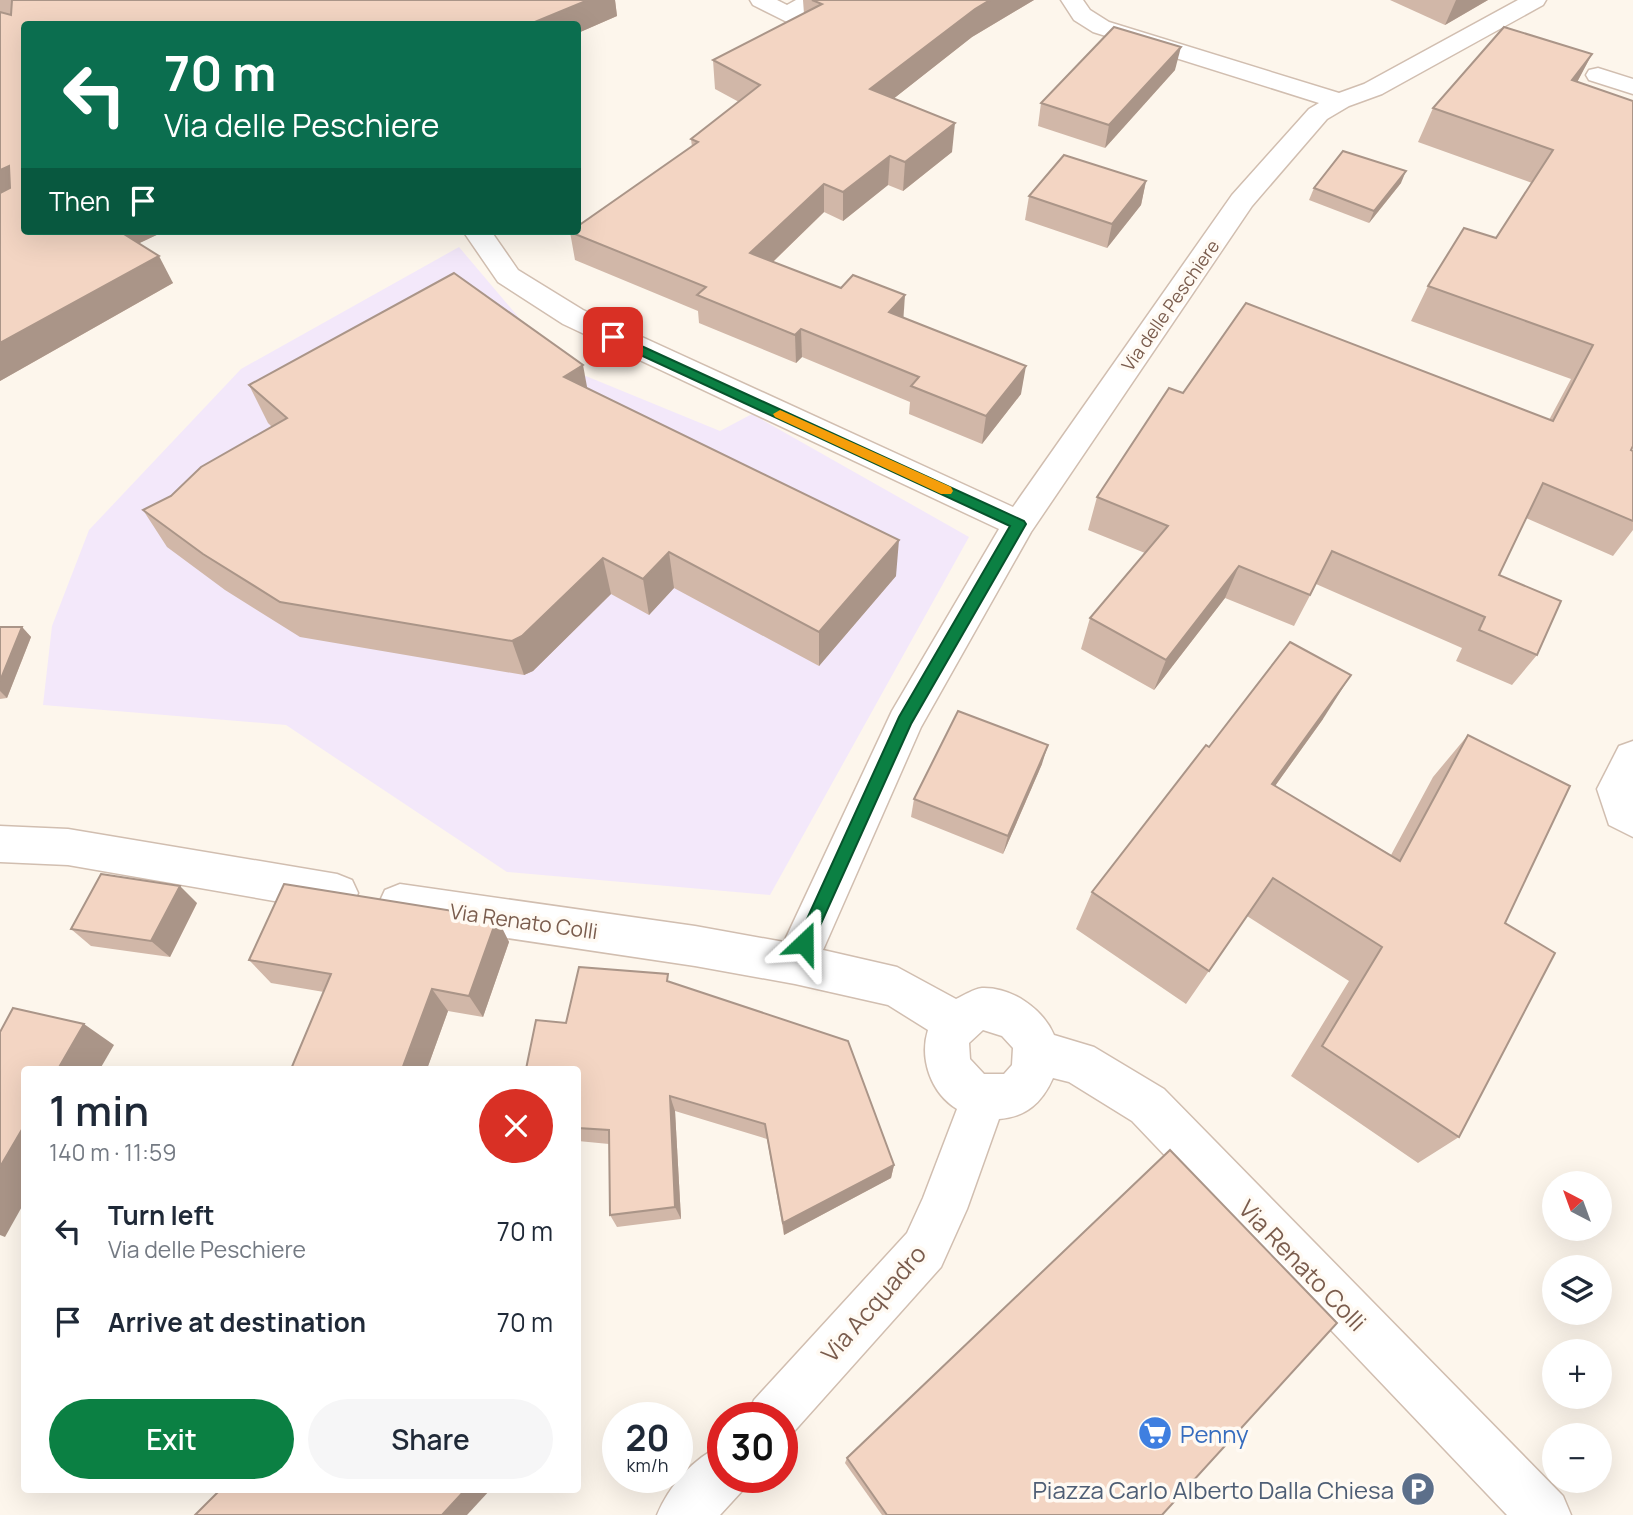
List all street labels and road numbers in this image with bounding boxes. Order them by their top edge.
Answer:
street label: Via delle Peschiere [1116,235,1224,375]
street label: Via Renato Colli [448,897,600,945]
street label: Via Renato Colli [1232,1192,1374,1338]
street label: Via Acquadro [813,1238,933,1368]

